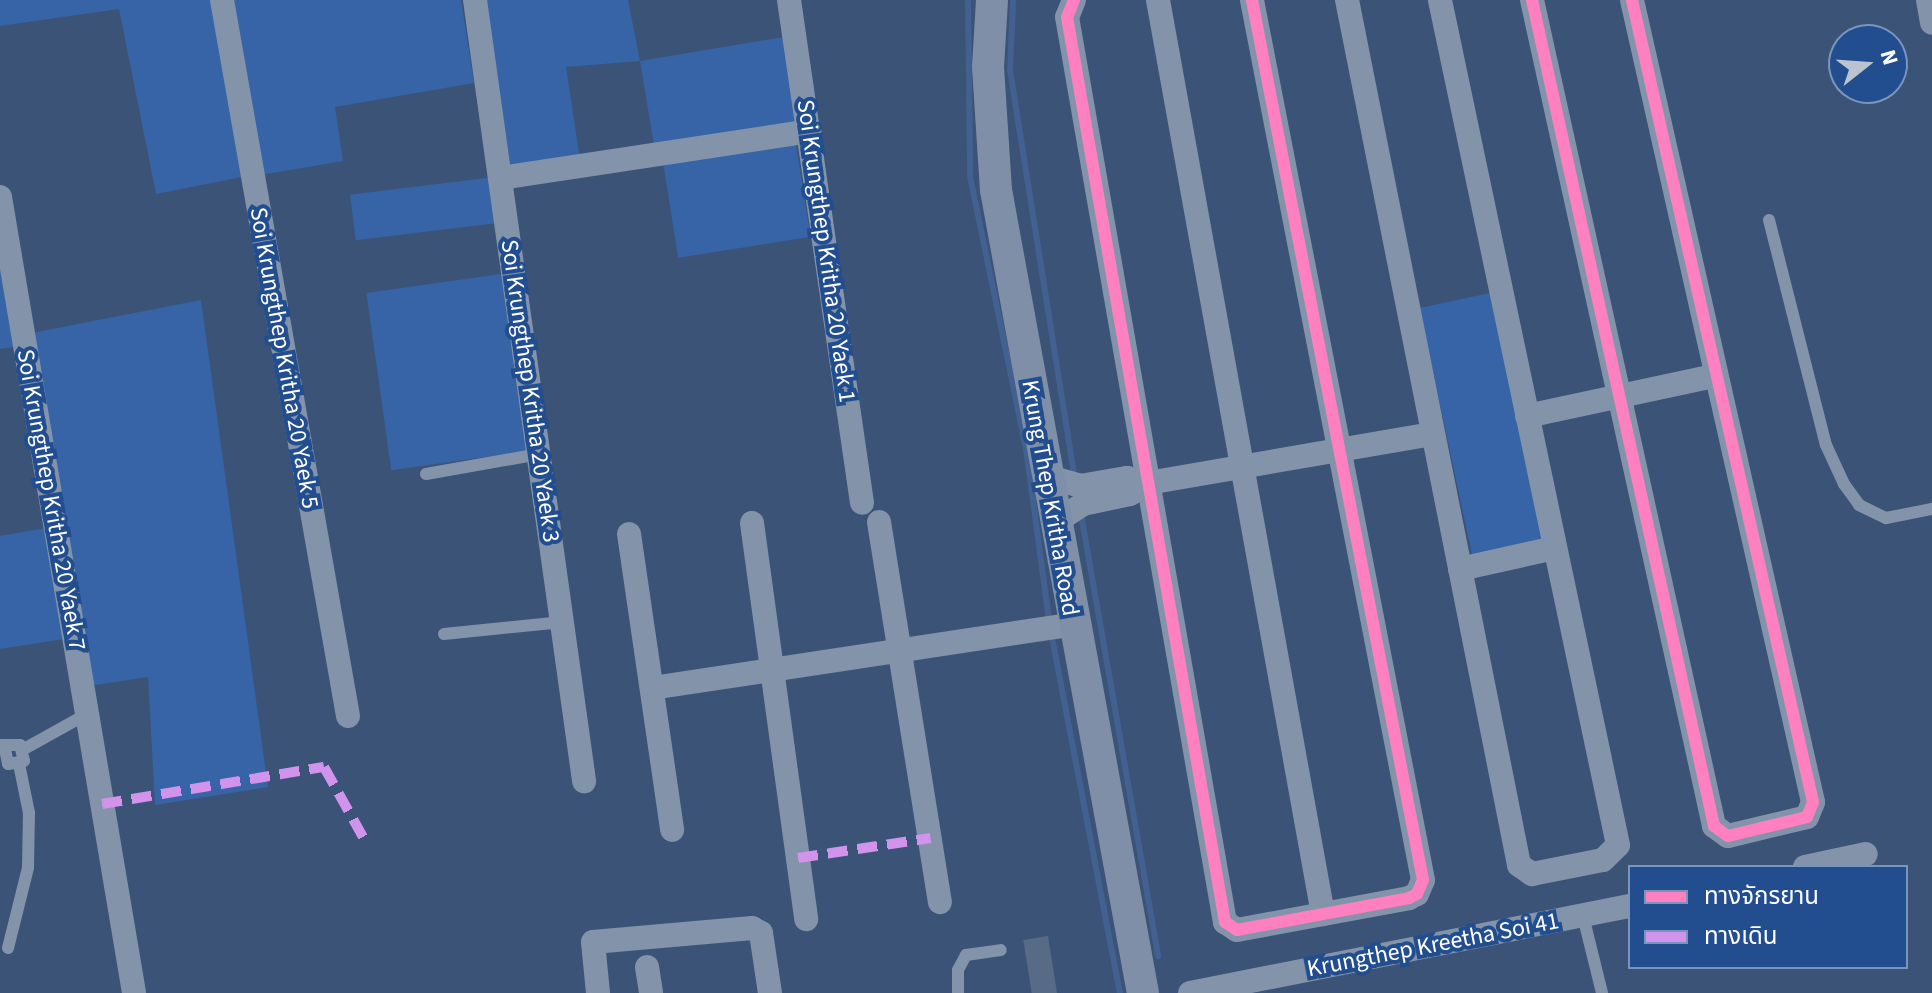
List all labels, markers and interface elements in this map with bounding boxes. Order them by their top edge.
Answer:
north arrow [1828,24,1908,104]
text: N [1872,46,1906,69]
street label: Soi Krungthep Kritha 20 Yaek 1 [790,98,862,404]
street label: Soi Krungthep Kritha 20 Yaek 5 [243,205,325,511]
street label: Soi Krungthep Kritha 20 Yaek 3 [494,238,566,544]
street label: Soi Krungthep Kritha 20 Yaek 7 [10,347,92,653]
street label: Krung Thep Kritha Road [1015,378,1085,618]
legend [1628,865,1908,969]
text: ทางจักรยาน [1704,879,1819,914]
street label: Krungthep Kreetha Soi 41 [1305,906,1561,984]
text: ทางเดิน [1704,919,1778,954]

